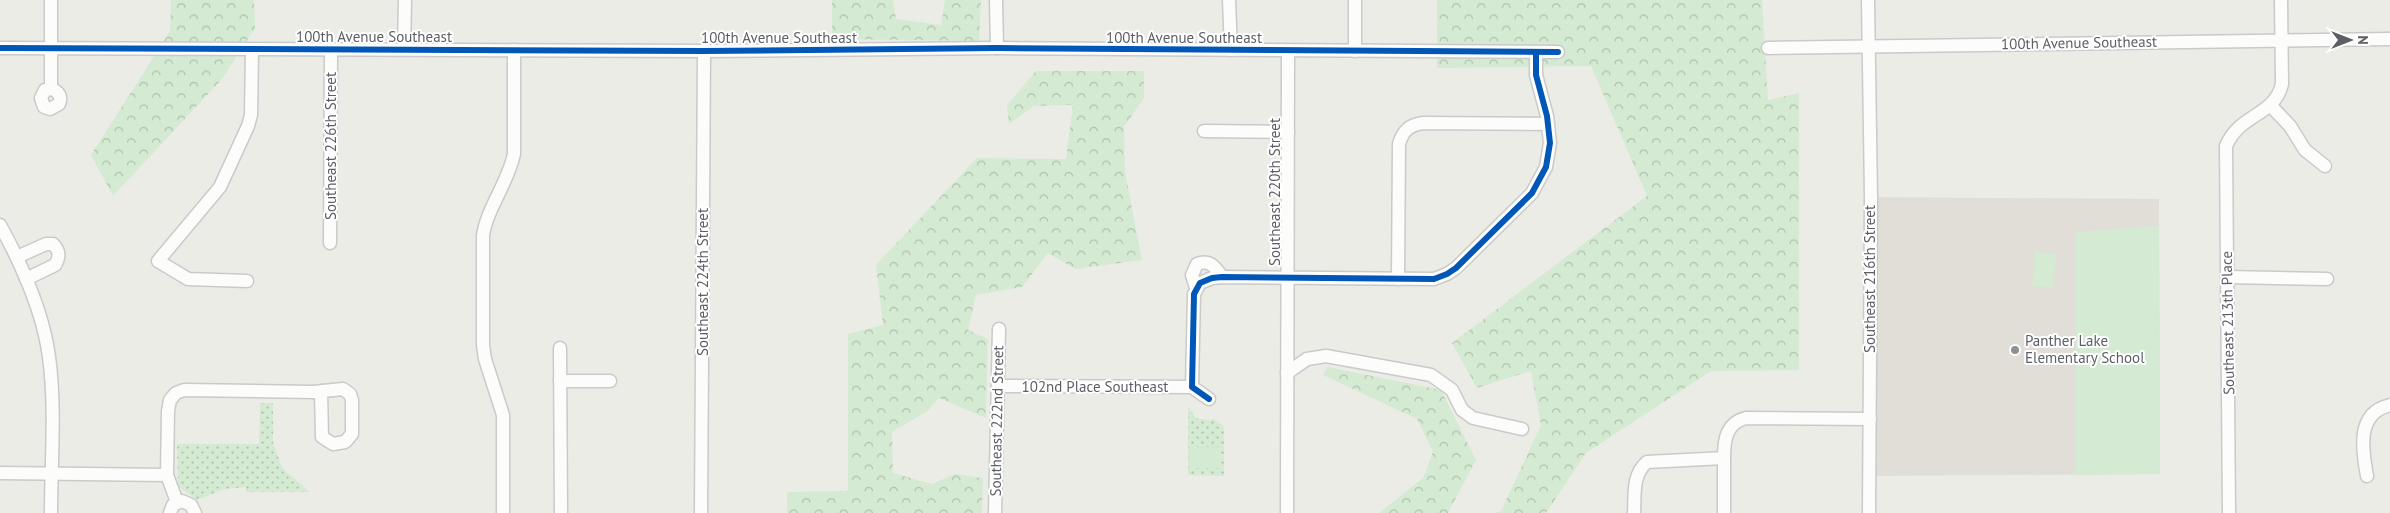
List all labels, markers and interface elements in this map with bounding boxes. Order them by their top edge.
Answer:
north arrow [2325,15,2375,65]
street label: 100th Avenue Southeast [296,27,452,46]
street label: 100th Avenue Southeast [701,28,857,47]
street label: 100th Avenue Southeast [1106,28,1262,47]
street label: 100th Avenue Southeast [2001,32,2157,53]
text: N [2354,35,2372,45]
street label: Southeast 226th Street [321,72,340,220]
street label: Southeast 220th Street [1265,118,1284,266]
street label: Southeast 216th Street [1860,205,1879,353]
street label: Southeast 224th Street [693,208,712,356]
street label: Southeast 213th Place [2217,251,2238,395]
place label: Panther Lake Elementary School [2025,331,2145,367]
marker: Panther Lake Elementary School [2009,344,2021,356]
street label: Southeast 222nd Street [986,345,1007,497]
street label: 102nd Place Southeast [1022,377,1168,396]

